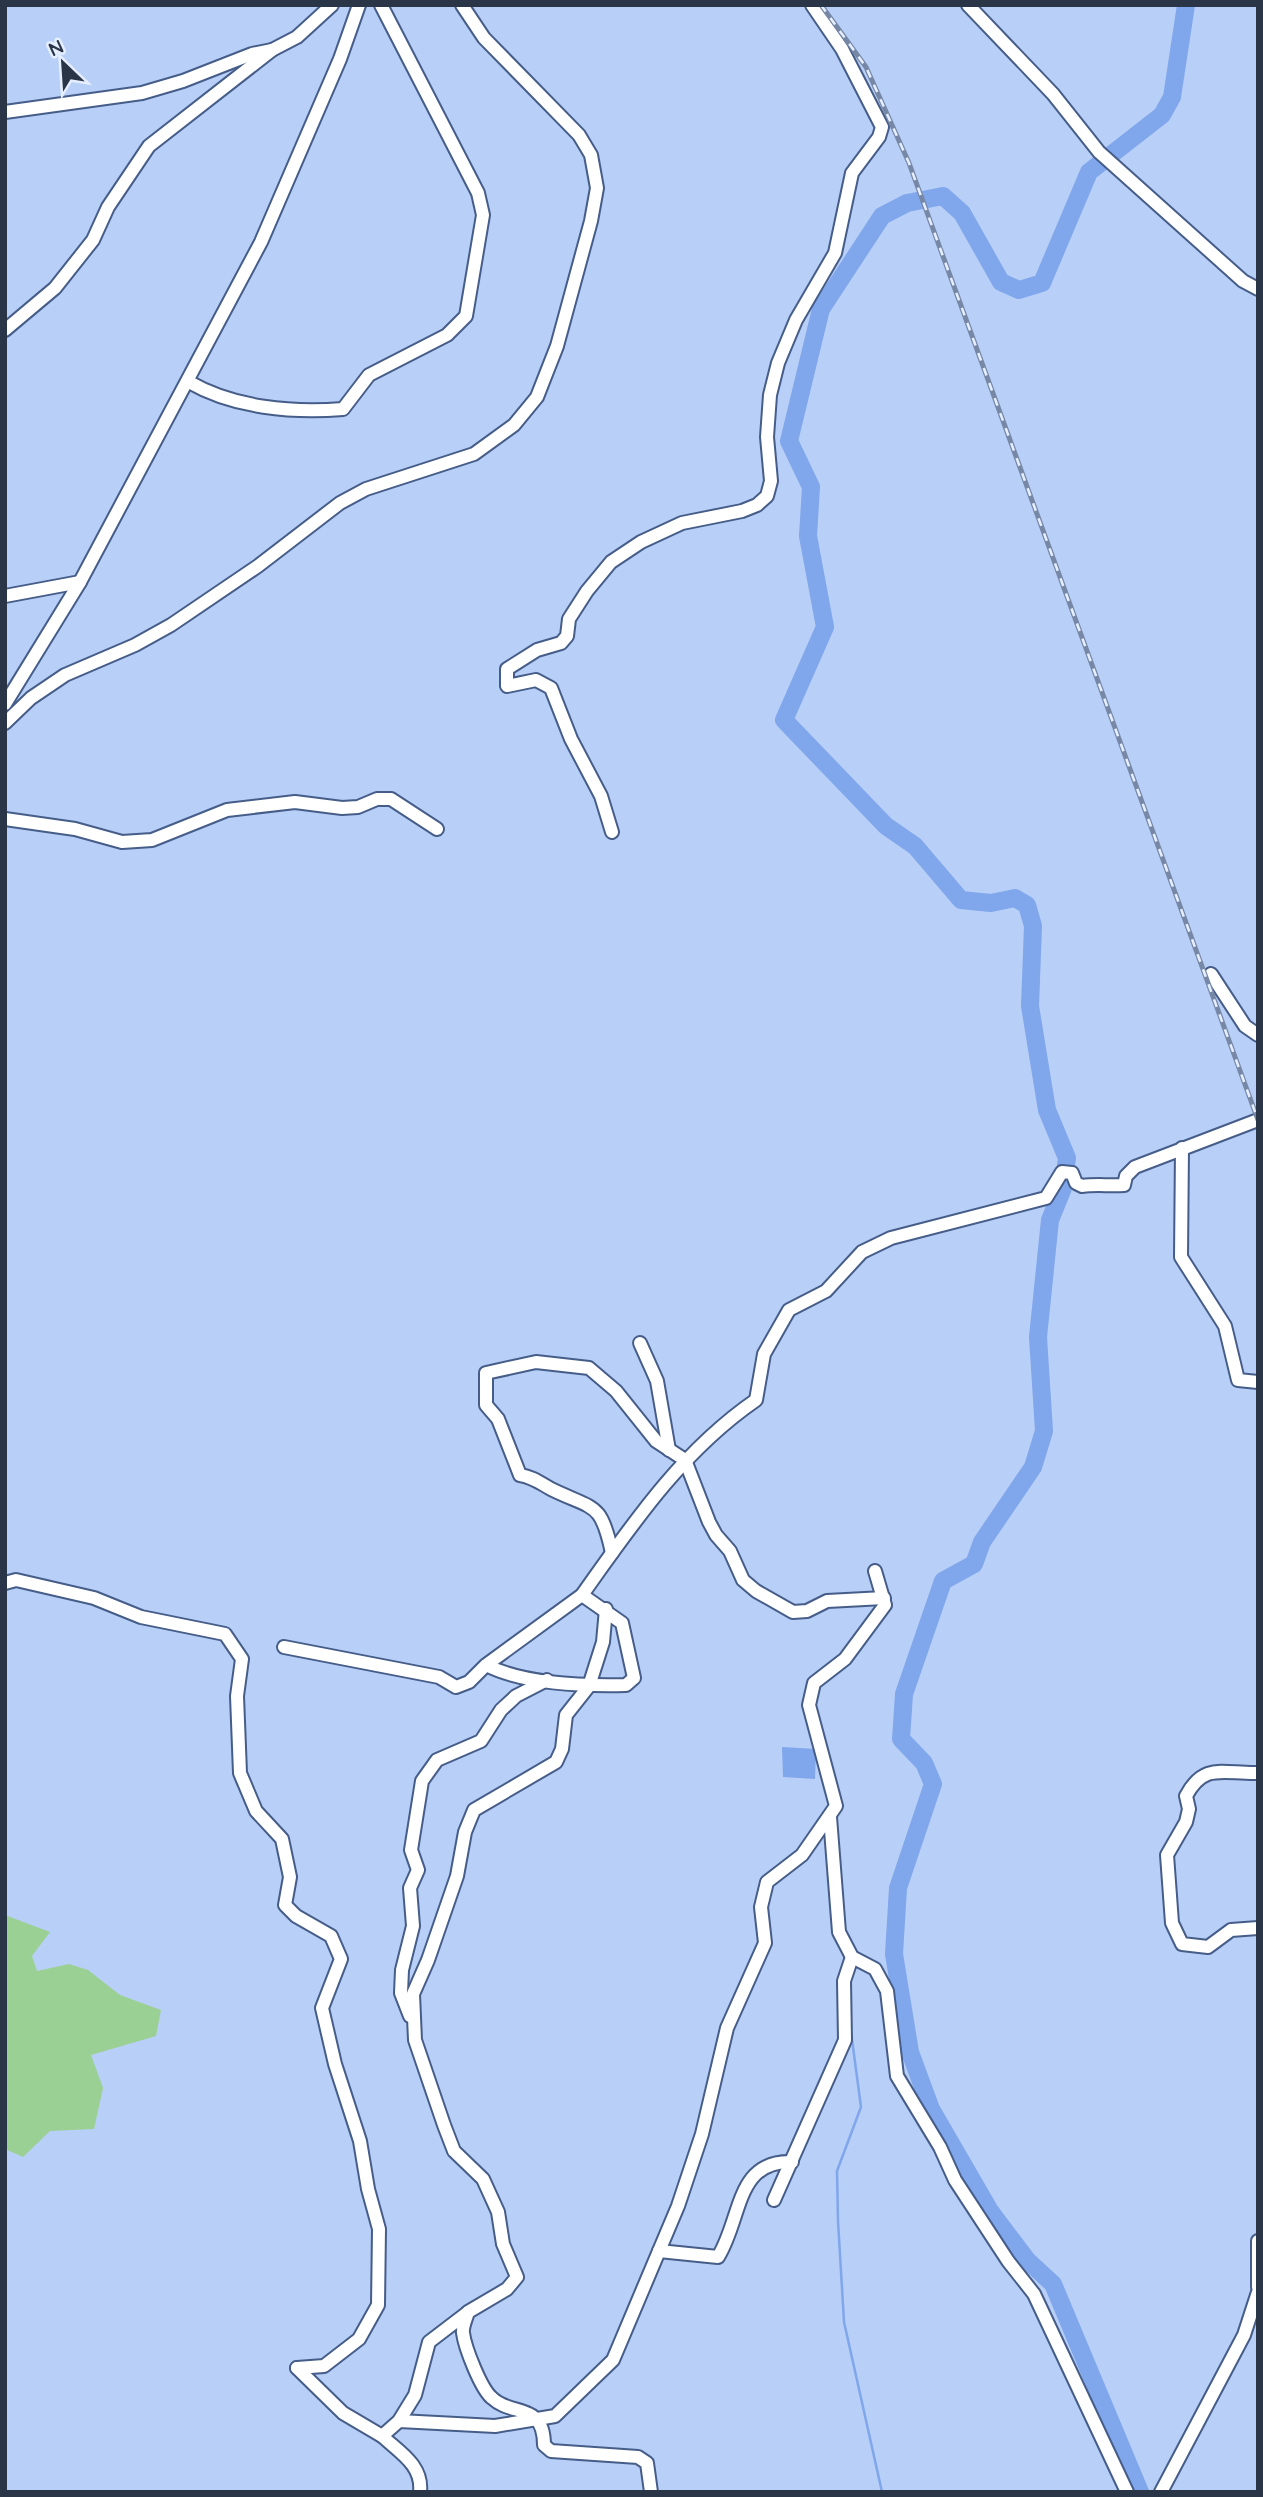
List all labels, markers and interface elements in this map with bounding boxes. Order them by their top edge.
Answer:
north arrow [28,28,98,98]
text: N [44,34,67,61]

